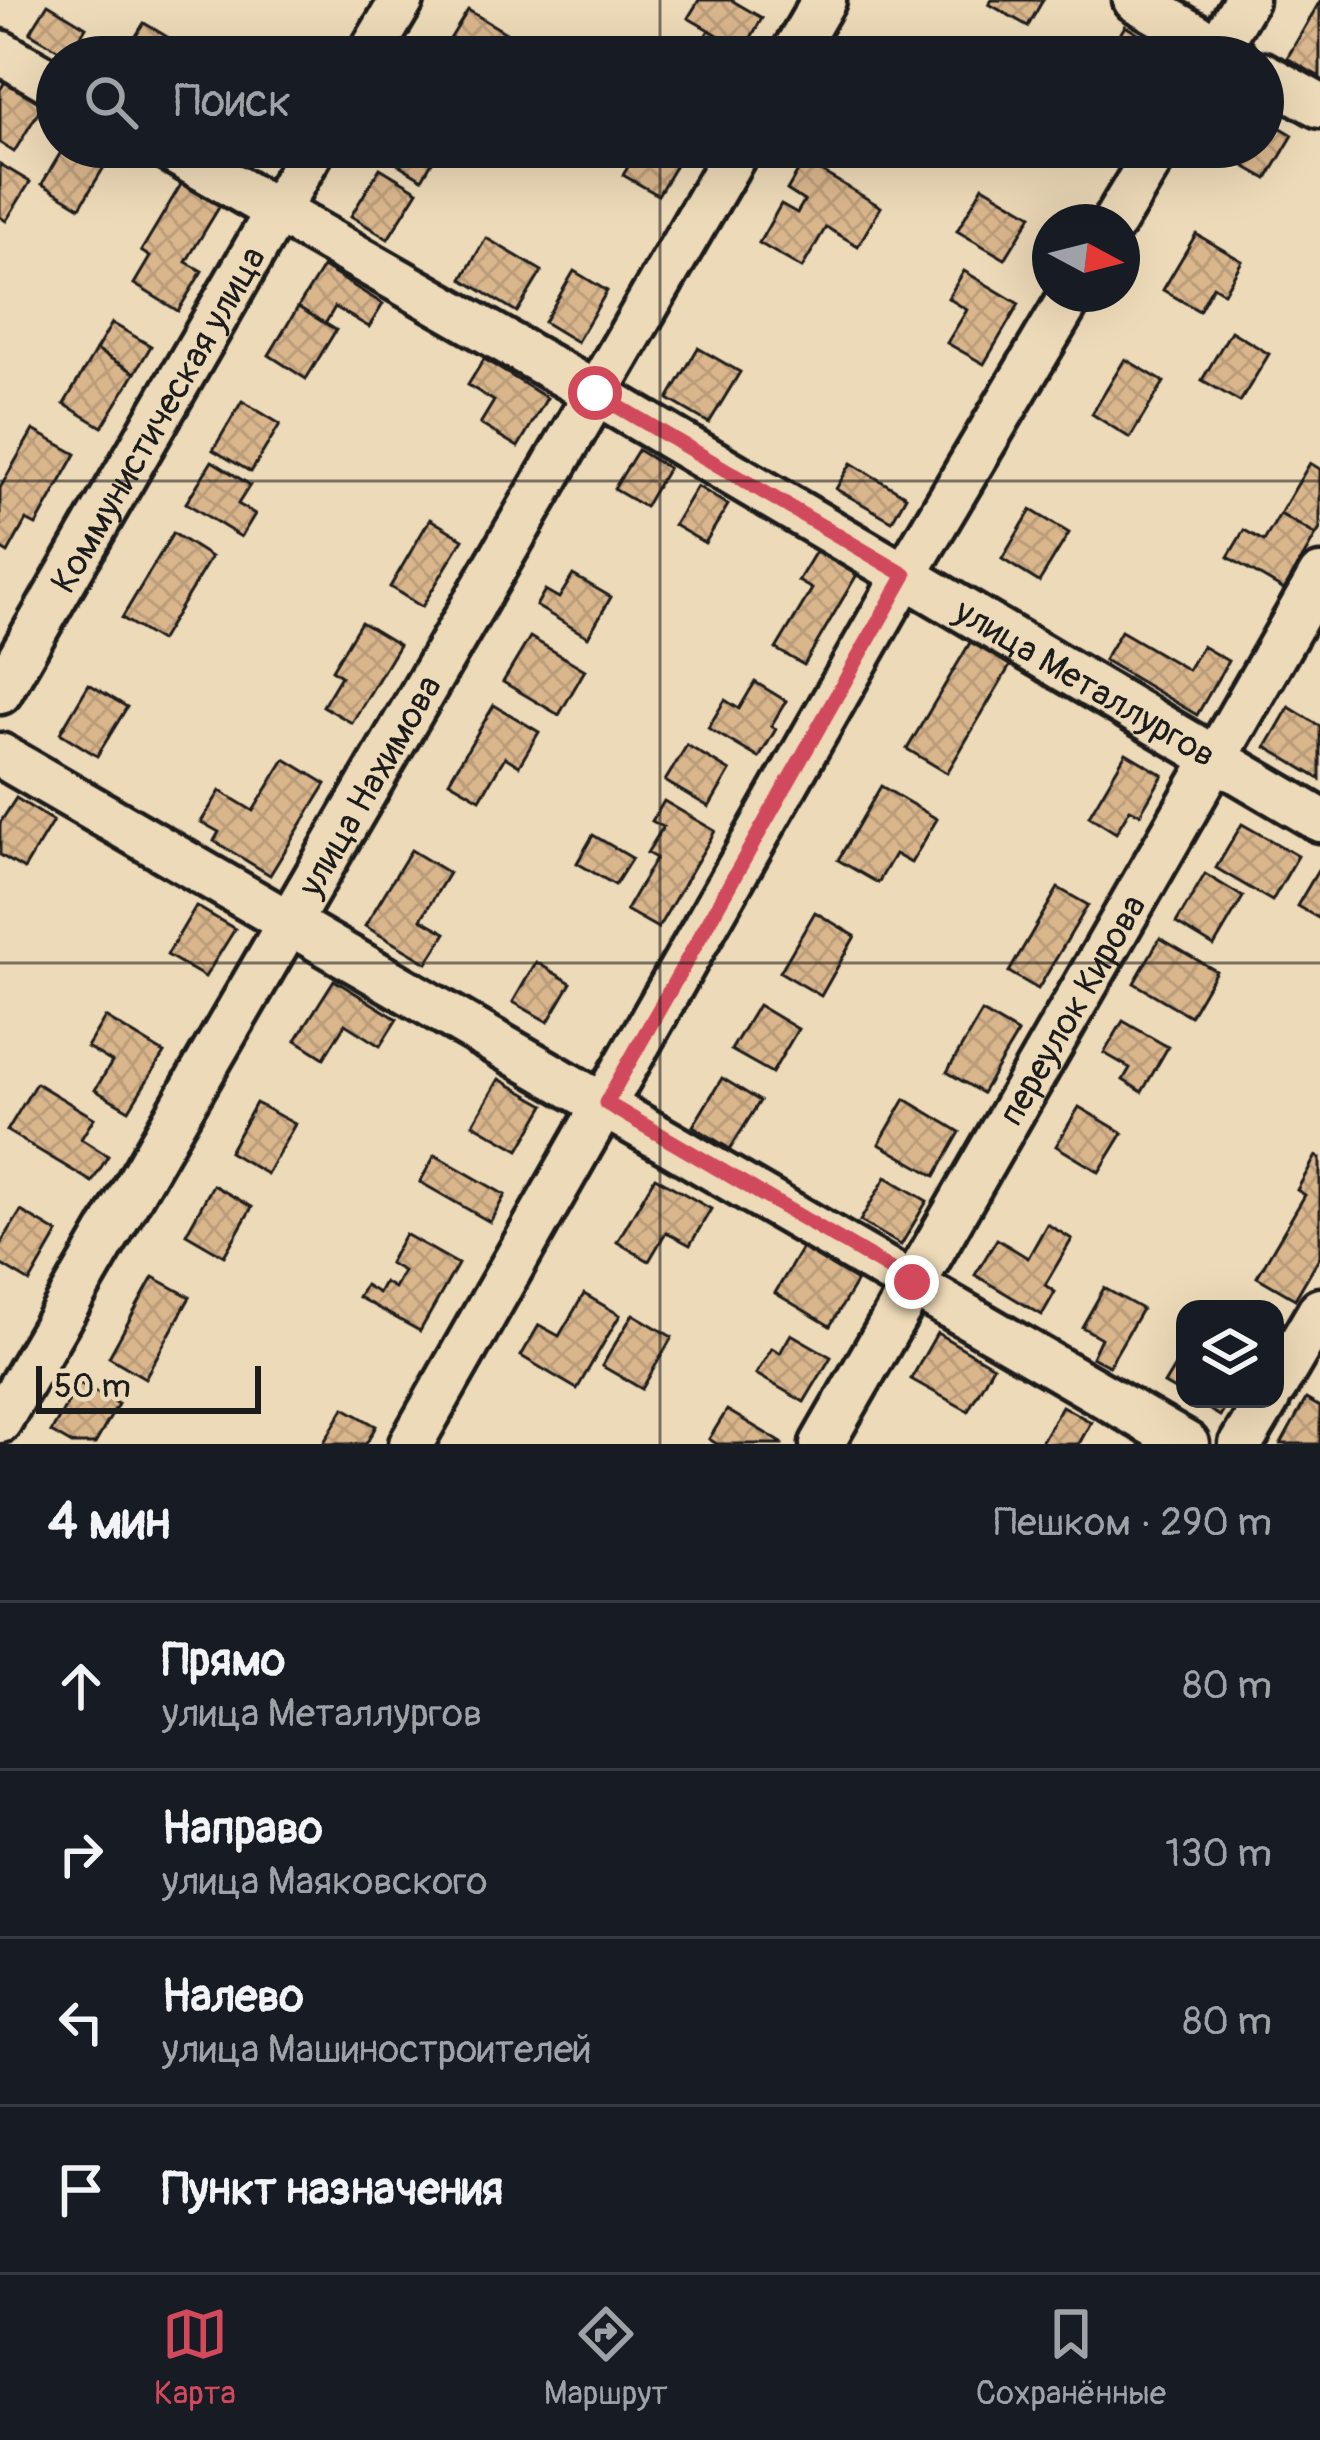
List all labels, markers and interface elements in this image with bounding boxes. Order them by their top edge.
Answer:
search box [36,36,1284,168]
icon: search [78,69,144,135]
text: Поиск [174,74,291,130]
north arrow [1032,204,1140,312]
street label: Коммунистическая улица [41,239,276,601]
route start [568,366,622,420]
street label: улица Металлургов [945,588,1224,778]
street label: улица Нахимова [288,667,452,906]
street label: переулок Кирова [989,887,1156,1133]
route end [885,1255,939,1309]
map controls [1176,1300,1284,1408]
button: layers [1176,1300,1284,1408]
scale bar [36,1360,261,1413]
text: 50 m [54,1366,131,1407]
text: 4 мин [48,1490,170,1554]
text: Пешком · 290 m [994,1498,1272,1547]
text: Прямо [162,1633,285,1689]
icon: ahead [48,1653,114,1719]
text: 80 m [1183,1661,1272,1710]
text: улица Металлургов [162,1689,482,1738]
text: Направо [162,1801,323,1857]
icon: right [48,1821,114,1887]
text: 130 m [1165,1829,1272,1878]
text: улица Маяковского [162,1857,488,1906]
text: Налево [162,1969,304,2025]
icon: left [48,1989,114,2055]
text: 80 m [1183,1997,1272,2046]
text: улица Машиностроителей [162,2025,592,2074]
icon: arrive [48,2157,114,2223]
text: Пункт назначения [162,2162,503,2218]
tab: Карта [154,2301,236,2414]
tab: Маршрут [544,2301,668,2414]
tab: Сохранённые [976,2301,1166,2414]

